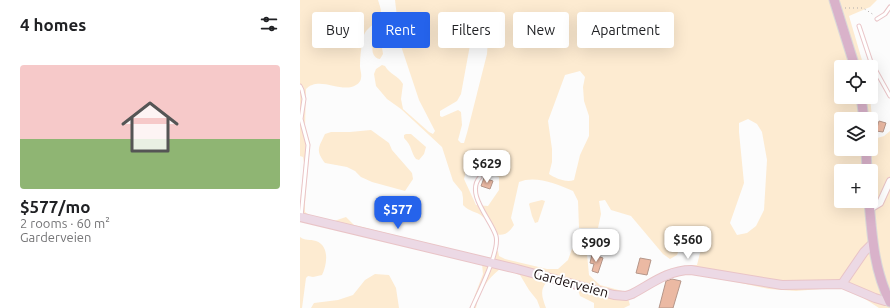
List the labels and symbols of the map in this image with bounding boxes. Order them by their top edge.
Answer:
pin: $629 [463,150,511,184]
pin: $577 [374,196,422,230]
pin: $560 [664,226,712,260]
pin: $909 [572,229,620,263]
street label: Garderveien [532,265,610,301]

